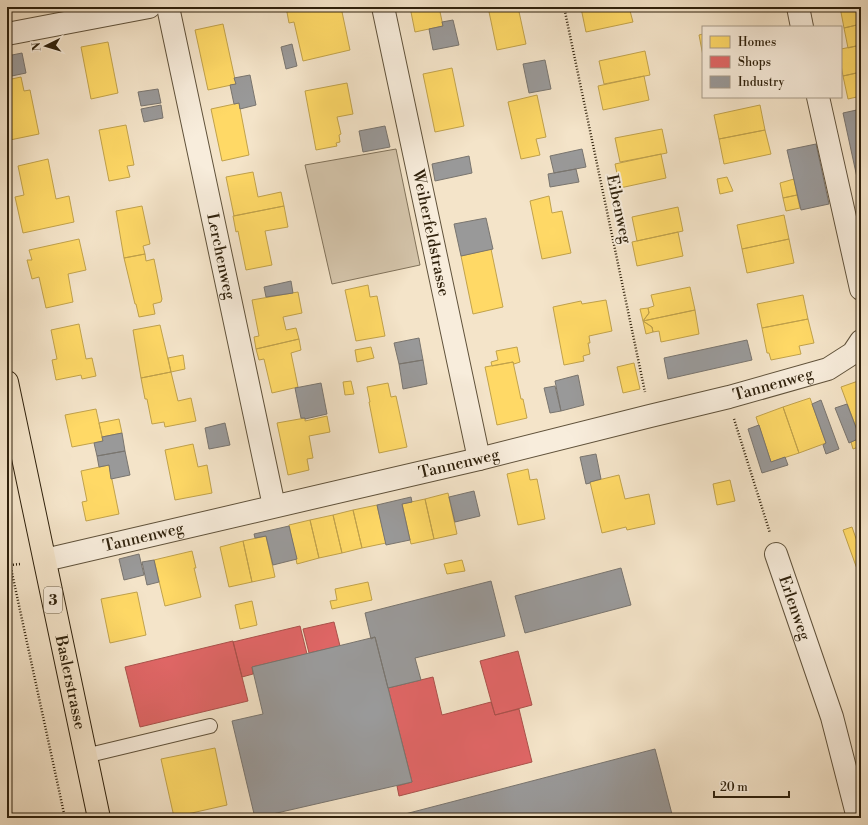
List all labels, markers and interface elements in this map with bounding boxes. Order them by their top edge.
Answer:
north arrow [26,26,66,66]
legend [702,26,842,98]
text: Homes [738,35,776,50]
text: N [30,42,44,52]
text: Shops [738,55,771,70]
text: Industry [738,75,785,90]
street label: Weiherfeldstrasse [408,167,454,298]
street label: Eibenweg [602,173,636,246]
street label: Lerchenweg [202,211,240,302]
street label: Tannenweg [731,363,816,405]
street label: Tannenweg [417,444,502,483]
street label: Tannenweg [101,518,186,556]
street label: Erlenweg [774,573,815,644]
road number: 3 [44,587,62,613]
street label: Baslerstrasse [50,632,90,731]
scale bar [714,773,789,799]
text: 20 m [720,780,748,795]

